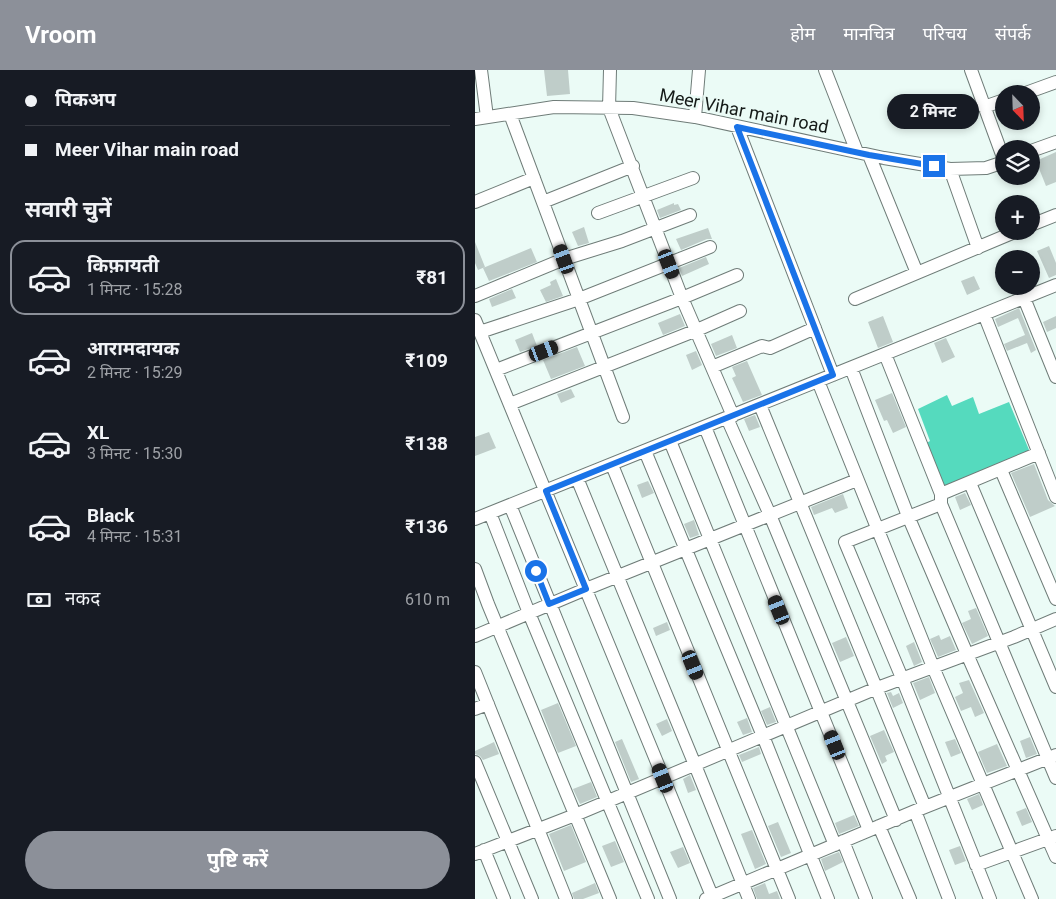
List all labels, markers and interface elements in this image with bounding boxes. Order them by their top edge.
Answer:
text: Vroom [25,21,97,49]
text: होम [790,23,815,44]
text: मानचित्र [843,23,895,44]
text: परिचय [923,23,967,44]
text: संपर्क [995,23,1031,44]
street label: Meer Vihar main road [658,84,831,137]
north arrow [995,85,1040,130]
map controls [995,85,1040,295]
text: पिकअप [55,88,116,111]
callout: 2 मिनट [888,93,980,128]
text: 2 मिनट [910,102,956,121]
text: Meer Vihar main road [55,138,239,161]
button: layers [995,140,1040,185]
route end [923,155,945,177]
button: + [995,195,1040,240]
text: सवारी चुनें [25,197,111,222]
car [551,242,576,276]
car [656,247,681,281]
button: − [995,250,1040,295]
text: किफ़ायती [87,254,159,277]
icon: car [27,255,72,300]
text: ₹81 [416,266,448,289]
text: 1 मिनट · 15:28 [87,280,183,299]
text: आरामदायक [87,337,179,360]
icon: car [27,338,72,383]
car [527,339,560,363]
text: ₹109 [405,349,448,372]
text: 2 मिनट · 15:29 [87,363,183,382]
icon: car [27,421,72,466]
text: XL [87,421,109,444]
text: ₹138 [405,432,448,455]
text: 3 मिनट · 15:30 [87,444,183,463]
icon: car [27,504,72,549]
text: Black [87,504,134,527]
text: ₹136 [405,515,448,538]
text: 4 मिनट · 15:31 [87,527,183,546]
route start [525,560,547,582]
icon: cash [25,586,53,614]
text: नकद [65,587,100,610]
text: 610 m [405,590,450,609]
car [766,593,791,627]
car [680,648,705,682]
car [822,728,847,762]
car [650,761,675,795]
button: पुष्टि करें [25,831,450,889]

